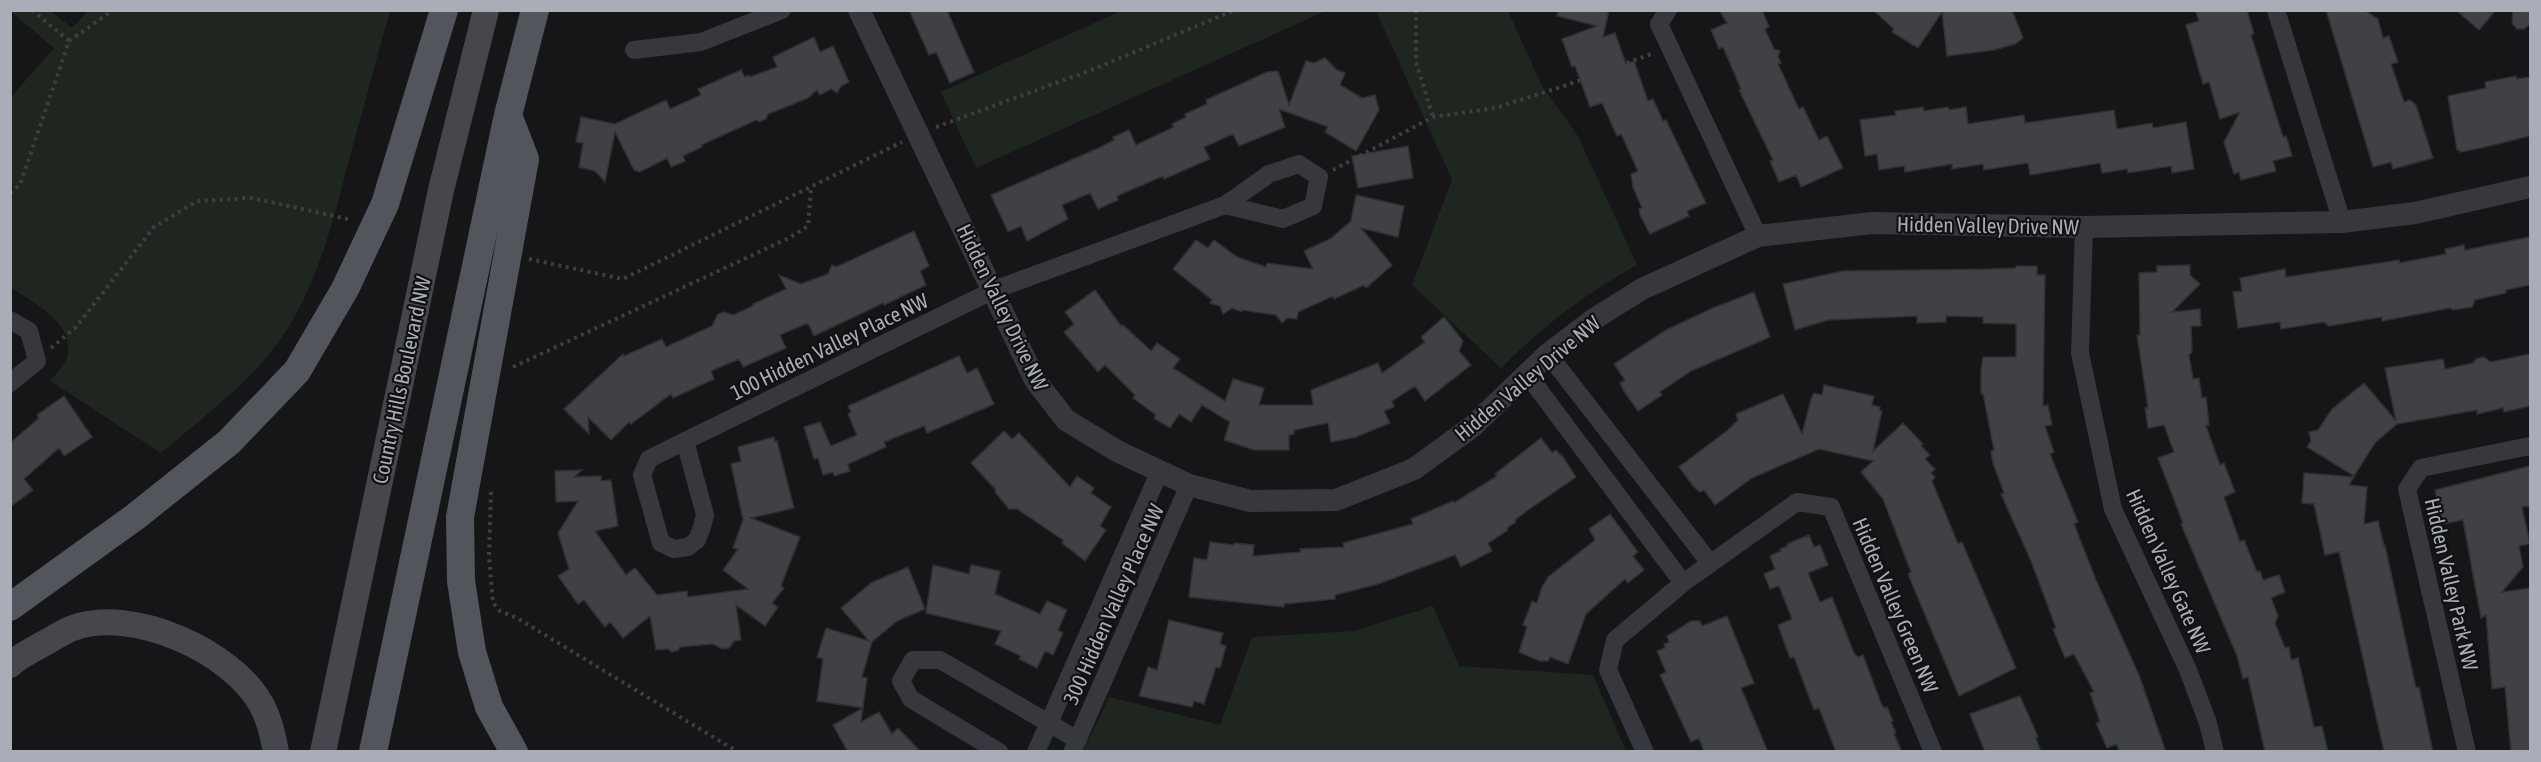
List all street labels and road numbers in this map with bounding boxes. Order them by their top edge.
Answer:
street label: Hidden Valley Drive NW [1897,211,2080,239]
street label: Hidden Valley Drive NW [952,220,1054,395]
street label: Country Hills Boulevard NW [367,273,435,486]
street label: 100 Hidden Valley Place NW [726,287,932,404]
street label: Hidden Valley Drive NW [1450,310,1605,446]
street label: Hidden Valley Gate NW [2122,485,2216,658]
street label: Hidden Valley Park NW [2420,495,2484,673]
street label: 300 Hidden Valley Place NW [1058,499,1168,708]
street label: Hidden Valley Green NW [1848,514,1944,697]

